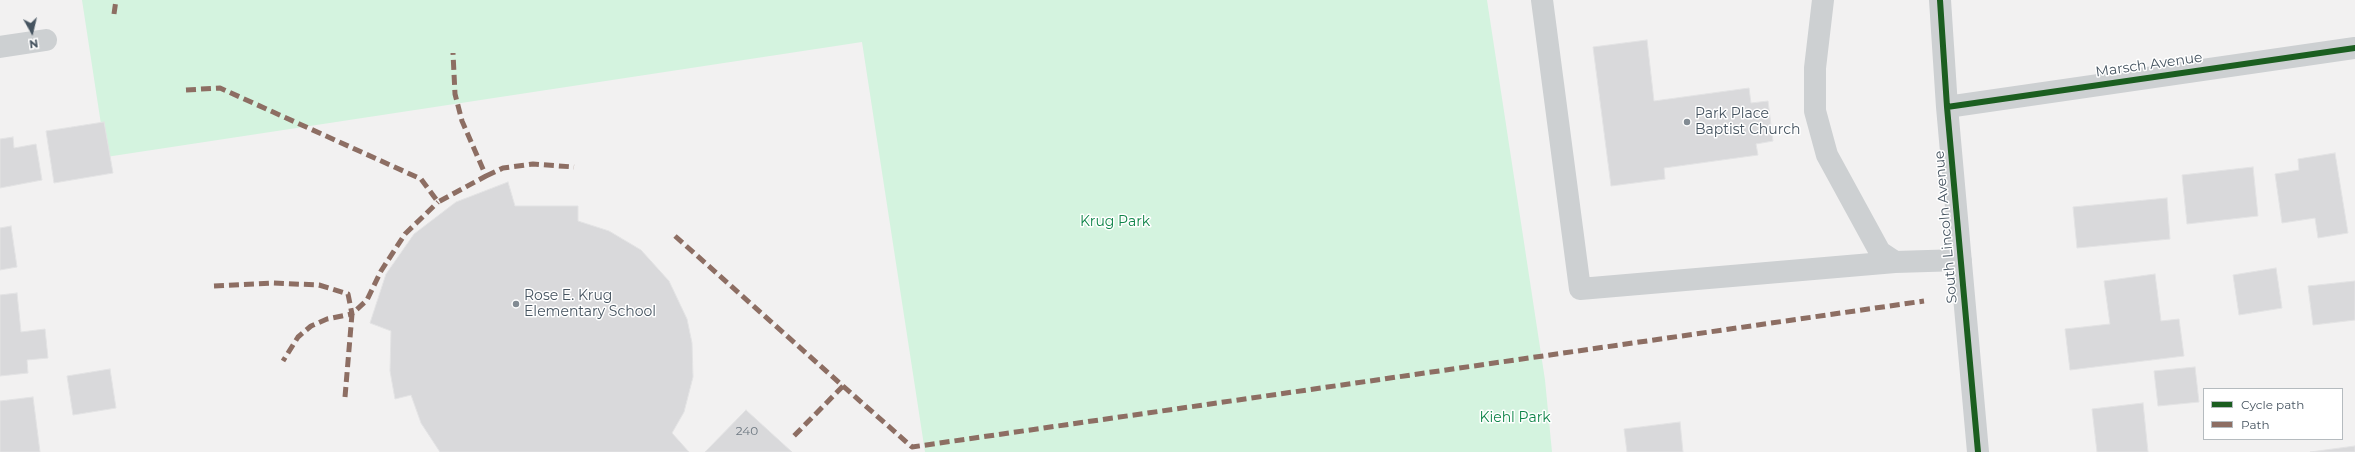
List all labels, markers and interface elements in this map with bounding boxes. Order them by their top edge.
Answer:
north arrow [12,12,52,52]
text: N [28,36,39,51]
street label: Marsch Avenue [2094,49,2204,81]
place label: Park Place Baptist Church [1695,106,1800,138]
marker: Park Place Baptist Church [1682,117,1692,127]
street label: South Lincoln Avenue [1931,150,1961,304]
park label: Krug Park [1080,214,1150,230]
place label: Rose E. Krug Elementary School [524,288,656,320]
marker: Rose E. Krug Elementary School [511,299,521,309]
legend [2203,388,2343,440]
text: Cycle path [2241,397,2304,412]
park label: Kiehl Park [1479,410,1551,426]
text: Path [2241,417,2270,432]
house number: 240 [736,424,758,438]

